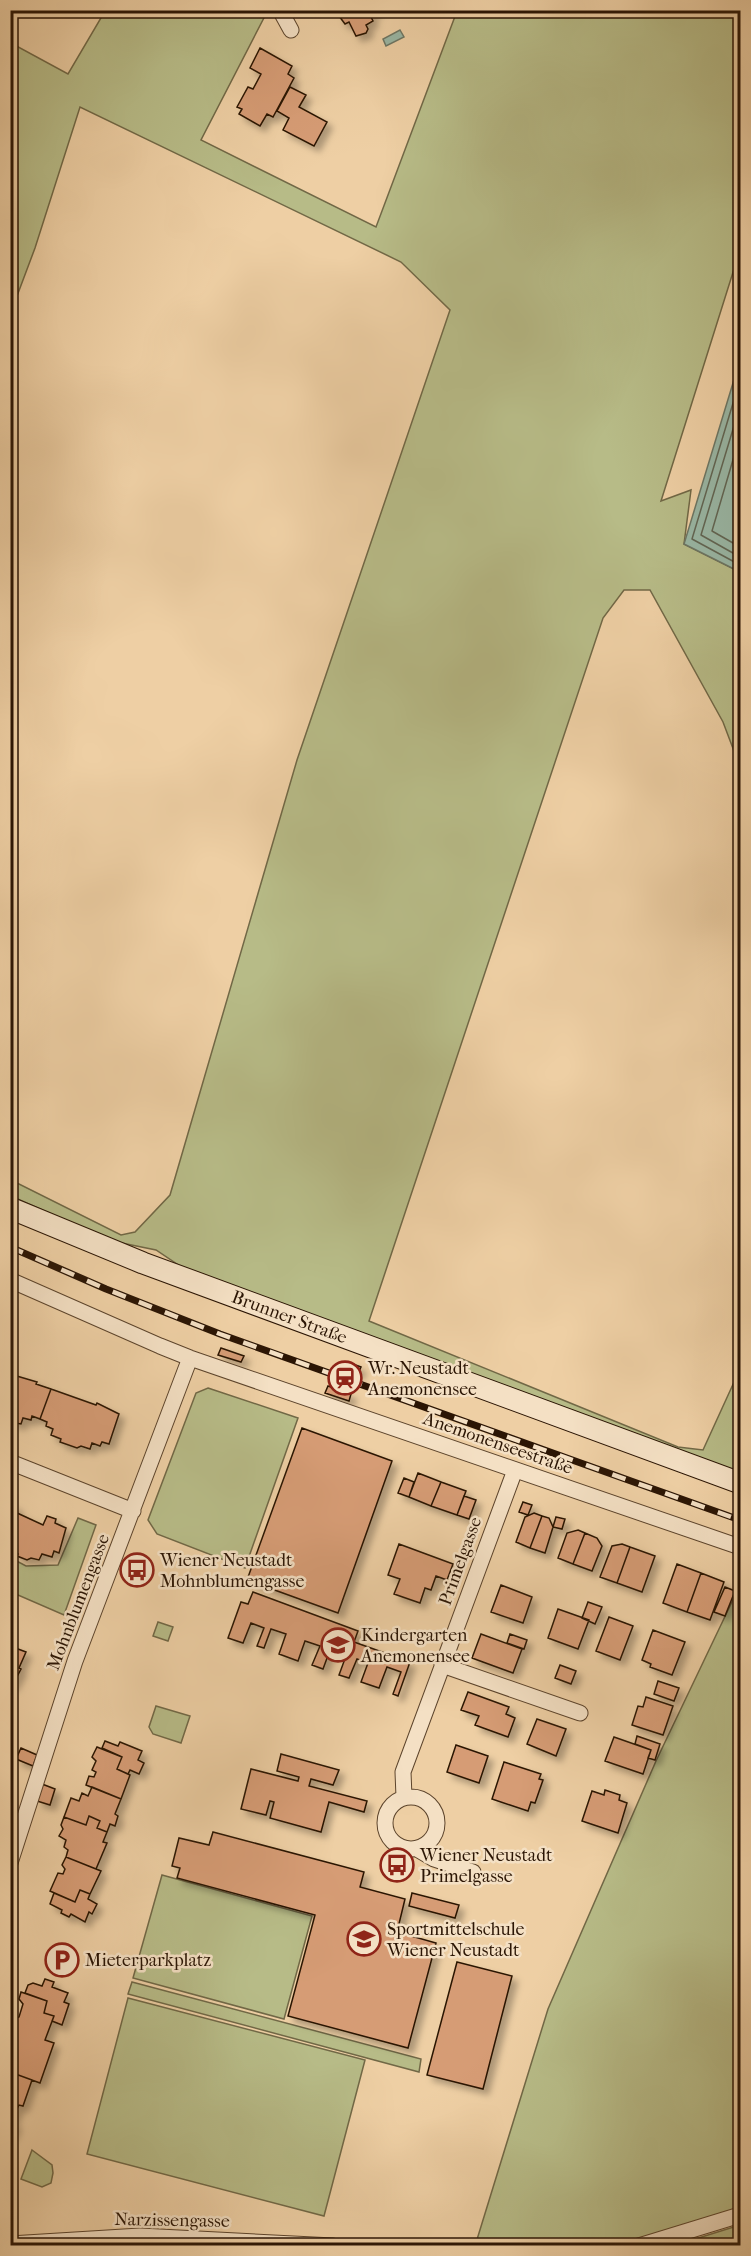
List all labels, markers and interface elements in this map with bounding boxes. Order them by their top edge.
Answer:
street label: Brunner Straße [229,1287,350,1348]
place label: Wr. Neustadt Anemonensee [367,1358,477,1400]
station icon: Wr. Neustadt Anemonensee [327,1360,363,1396]
street label: Anemonenseestraße [419,1408,575,1479]
street label: Primelgasse [435,1514,486,1608]
street label: Mohnblumengasse [43,1531,114,1673]
place label: Wiener Neustadt Mohnblumengasse [159,1550,304,1592]
bus stop icon: Wiener Neustadt Mohnblumengasse [119,1552,155,1588]
place label: Kindergarten Anemonensee [360,1625,470,1667]
school or university icon: Kindergarten Anemonensee [320,1627,356,1663]
place label: Wiener Neustadt Primelgasse [419,1845,553,1887]
bus stop icon: Wiener Neustadt Primelgasse [379,1847,415,1883]
place label: Sportmittelschule Wiener Neustadt [386,1919,524,1961]
school or university icon: Sportmittelschule Wiener Neustadt [346,1921,382,1957]
parking icon: Mieterparkplatz [44,1942,80,1978]
place label: Mieterparkplatz [85,1950,211,1971]
street label: Narzissengasse [114,2209,230,2232]

